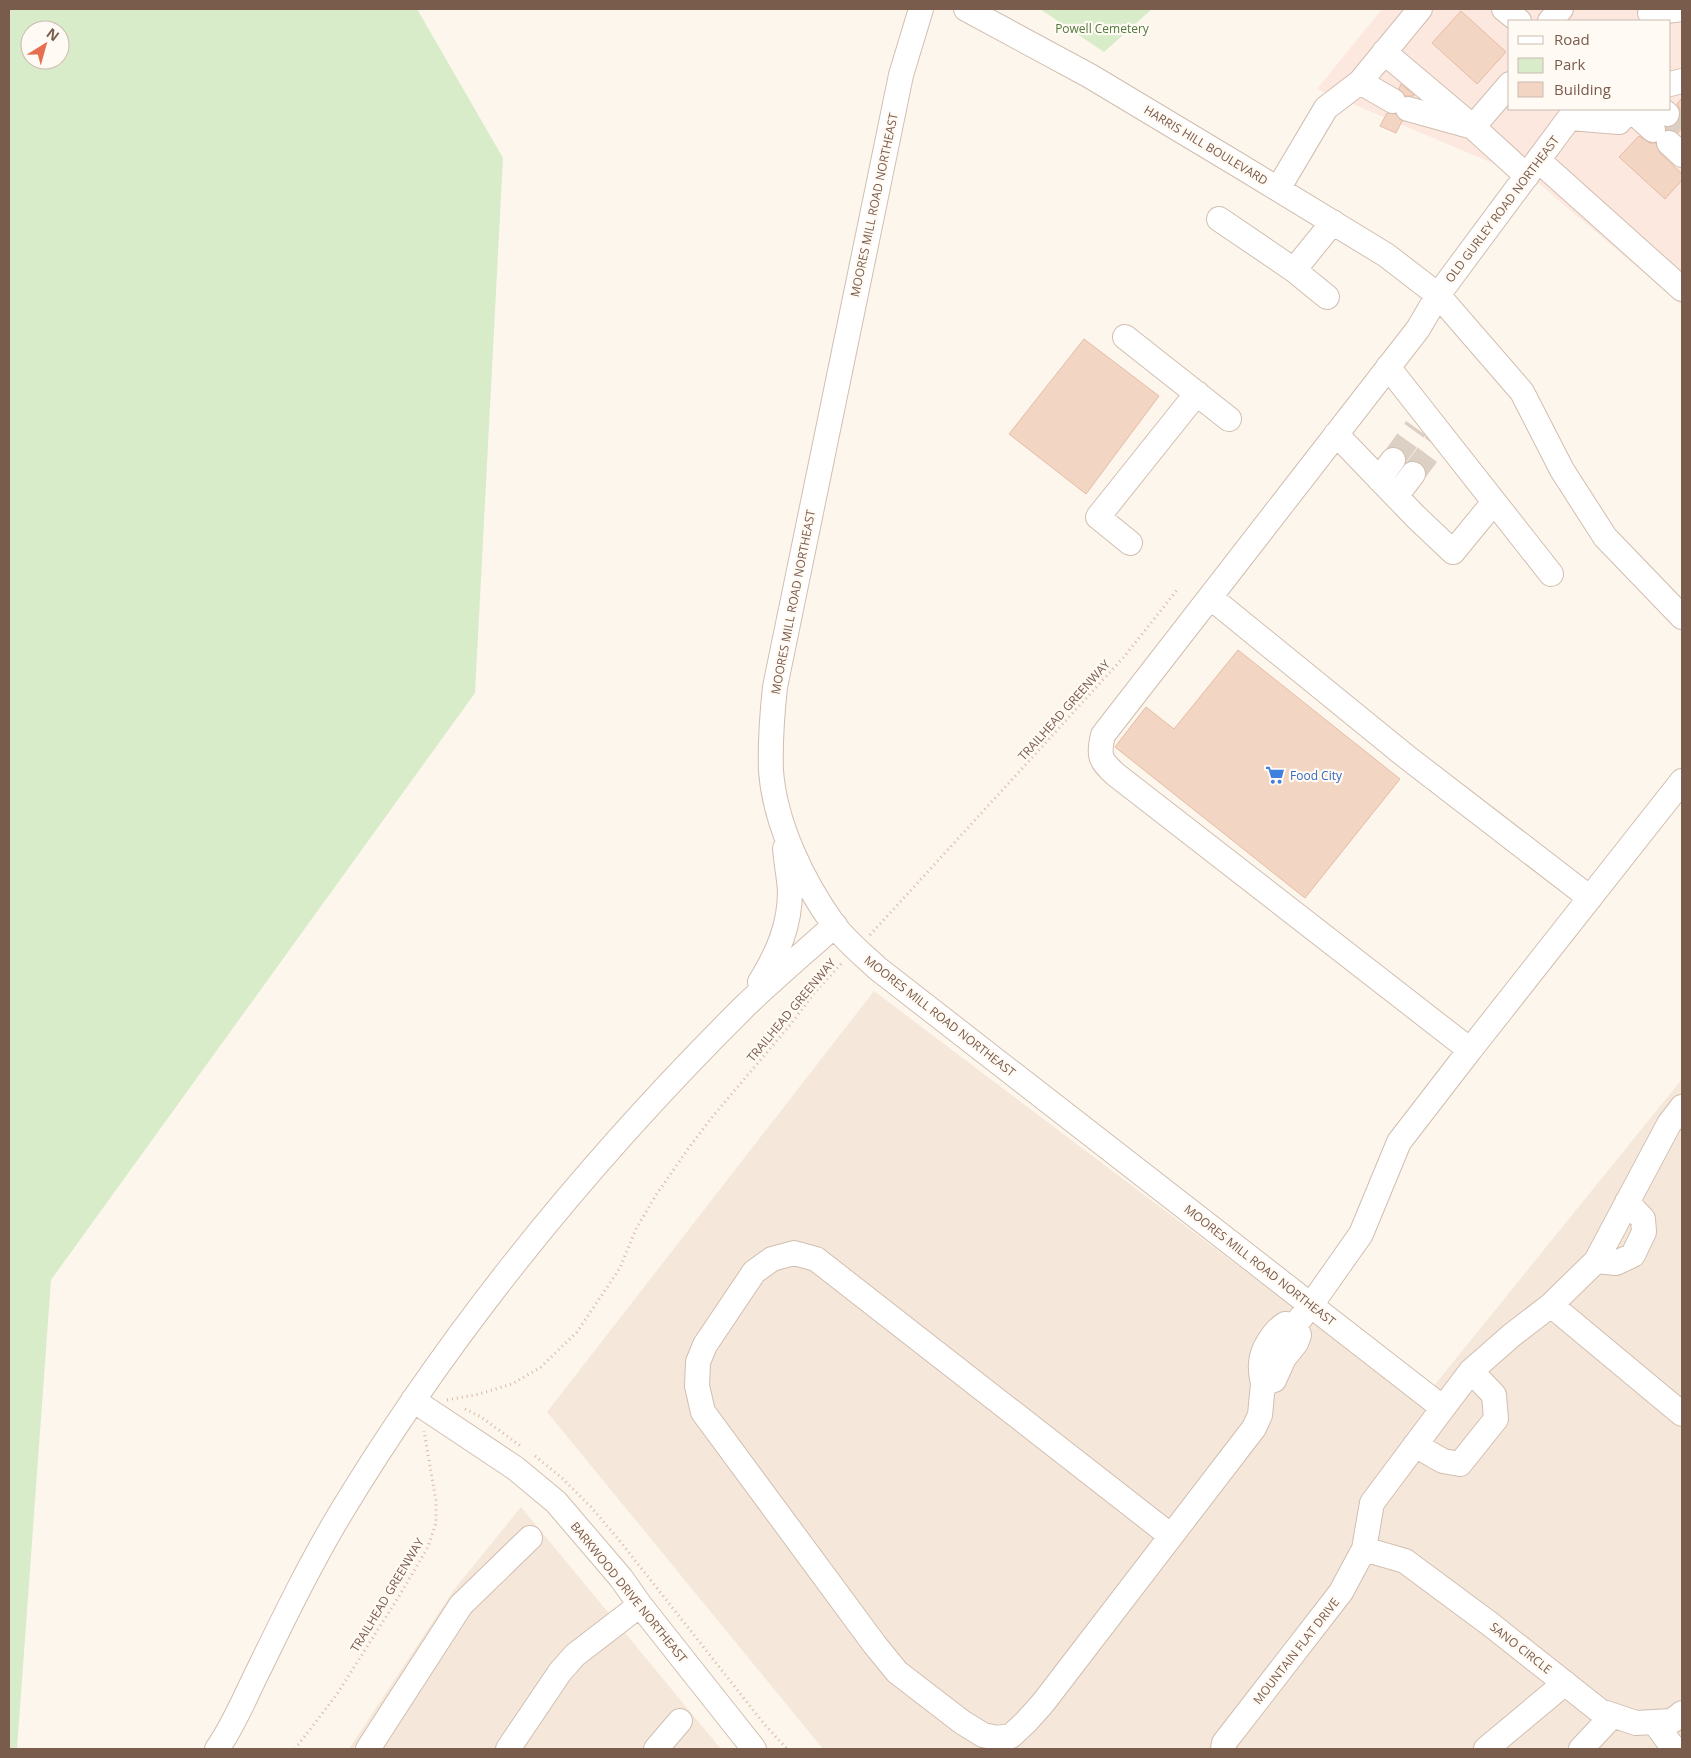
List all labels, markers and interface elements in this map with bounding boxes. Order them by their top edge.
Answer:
north arrow [20,20,70,70]
park label: Powell Cemetery [1055,20,1150,37]
legend [1508,20,1671,110]
text: N [43,23,63,45]
text: Road [1554,29,1590,49]
text: Park [1554,54,1585,74]
text: Building [1554,79,1611,99]
street label: HARRIS HILL BOULEVARD [1141,101,1271,189]
street label: MOORES MILL ROAD NORTHEAST [846,111,902,299]
street label: OLD GURLEY ROAD NORTHEAST [1441,132,1563,286]
street label: MOORES MILL ROAD NORTHEAST [767,508,819,696]
street label: TRAILHEAD GREENWAY [1014,656,1114,764]
supermarket icon: Food City [1264,764,1286,786]
place label: Food City [1290,767,1343,784]
street label: MOORES MILL ROAD NORTHEAST [861,951,1020,1081]
street label: TRAILHEAD GREENWAY [743,955,839,1065]
street label: MOORES MILL ROAD NORTHEAST [1181,1200,1340,1330]
street label: BARKWOOD DRIVE NORTHEAST [567,1518,691,1666]
street label: TRAILHEAD GREENWAY [346,1535,428,1655]
street label: MOUNTAIN FLAT DRIVE [1249,1594,1343,1708]
street label: SANO CIRCLE [1486,1618,1556,1678]

